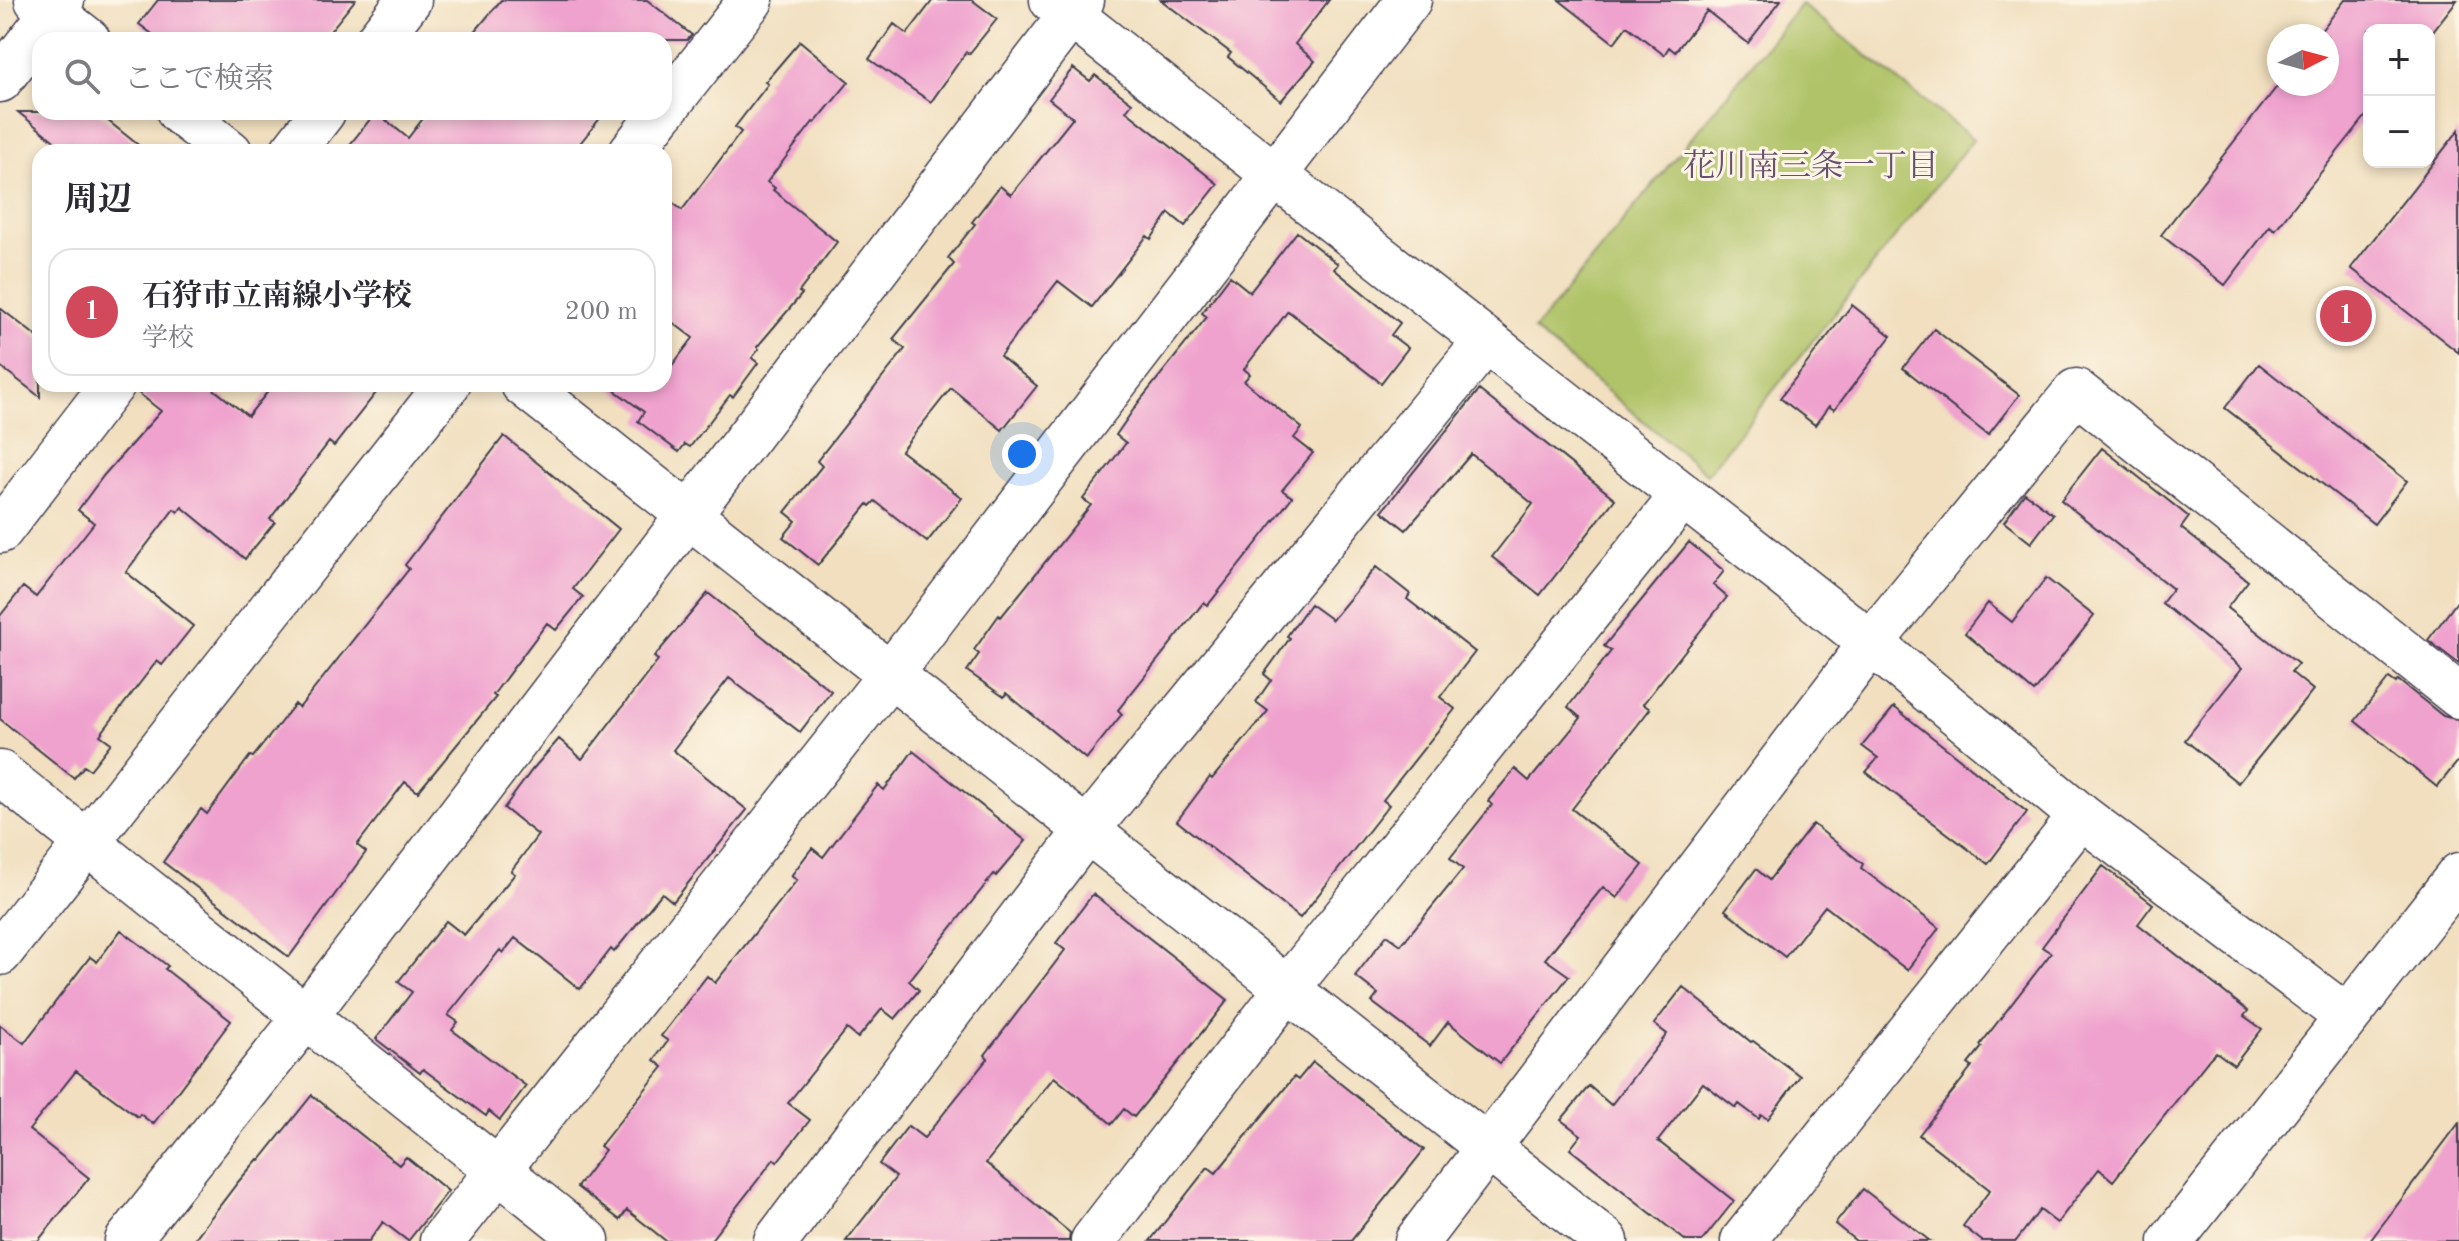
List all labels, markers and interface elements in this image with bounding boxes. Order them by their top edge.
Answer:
north arrow [2267,24,2339,96]
map controls [2363,24,2435,168]
button: + [2363,24,2435,96]
search box [32,32,672,120]
icon: search [60,54,104,98]
text: ここで検索 [124,65,274,95]
button: − [2363,96,2435,168]
district label: 花川南三条一丁目 [1683,149,1939,184]
text: 周辺 [64,184,132,218]
text: 石狩市立南線小学校 [142,282,412,312]
pin: 1 [2320,286,2372,346]
text: 1 [84,299,100,325]
text: 200 m [565,299,638,325]
text: 学校 [142,326,194,352]
your location [1002,434,1042,474]

